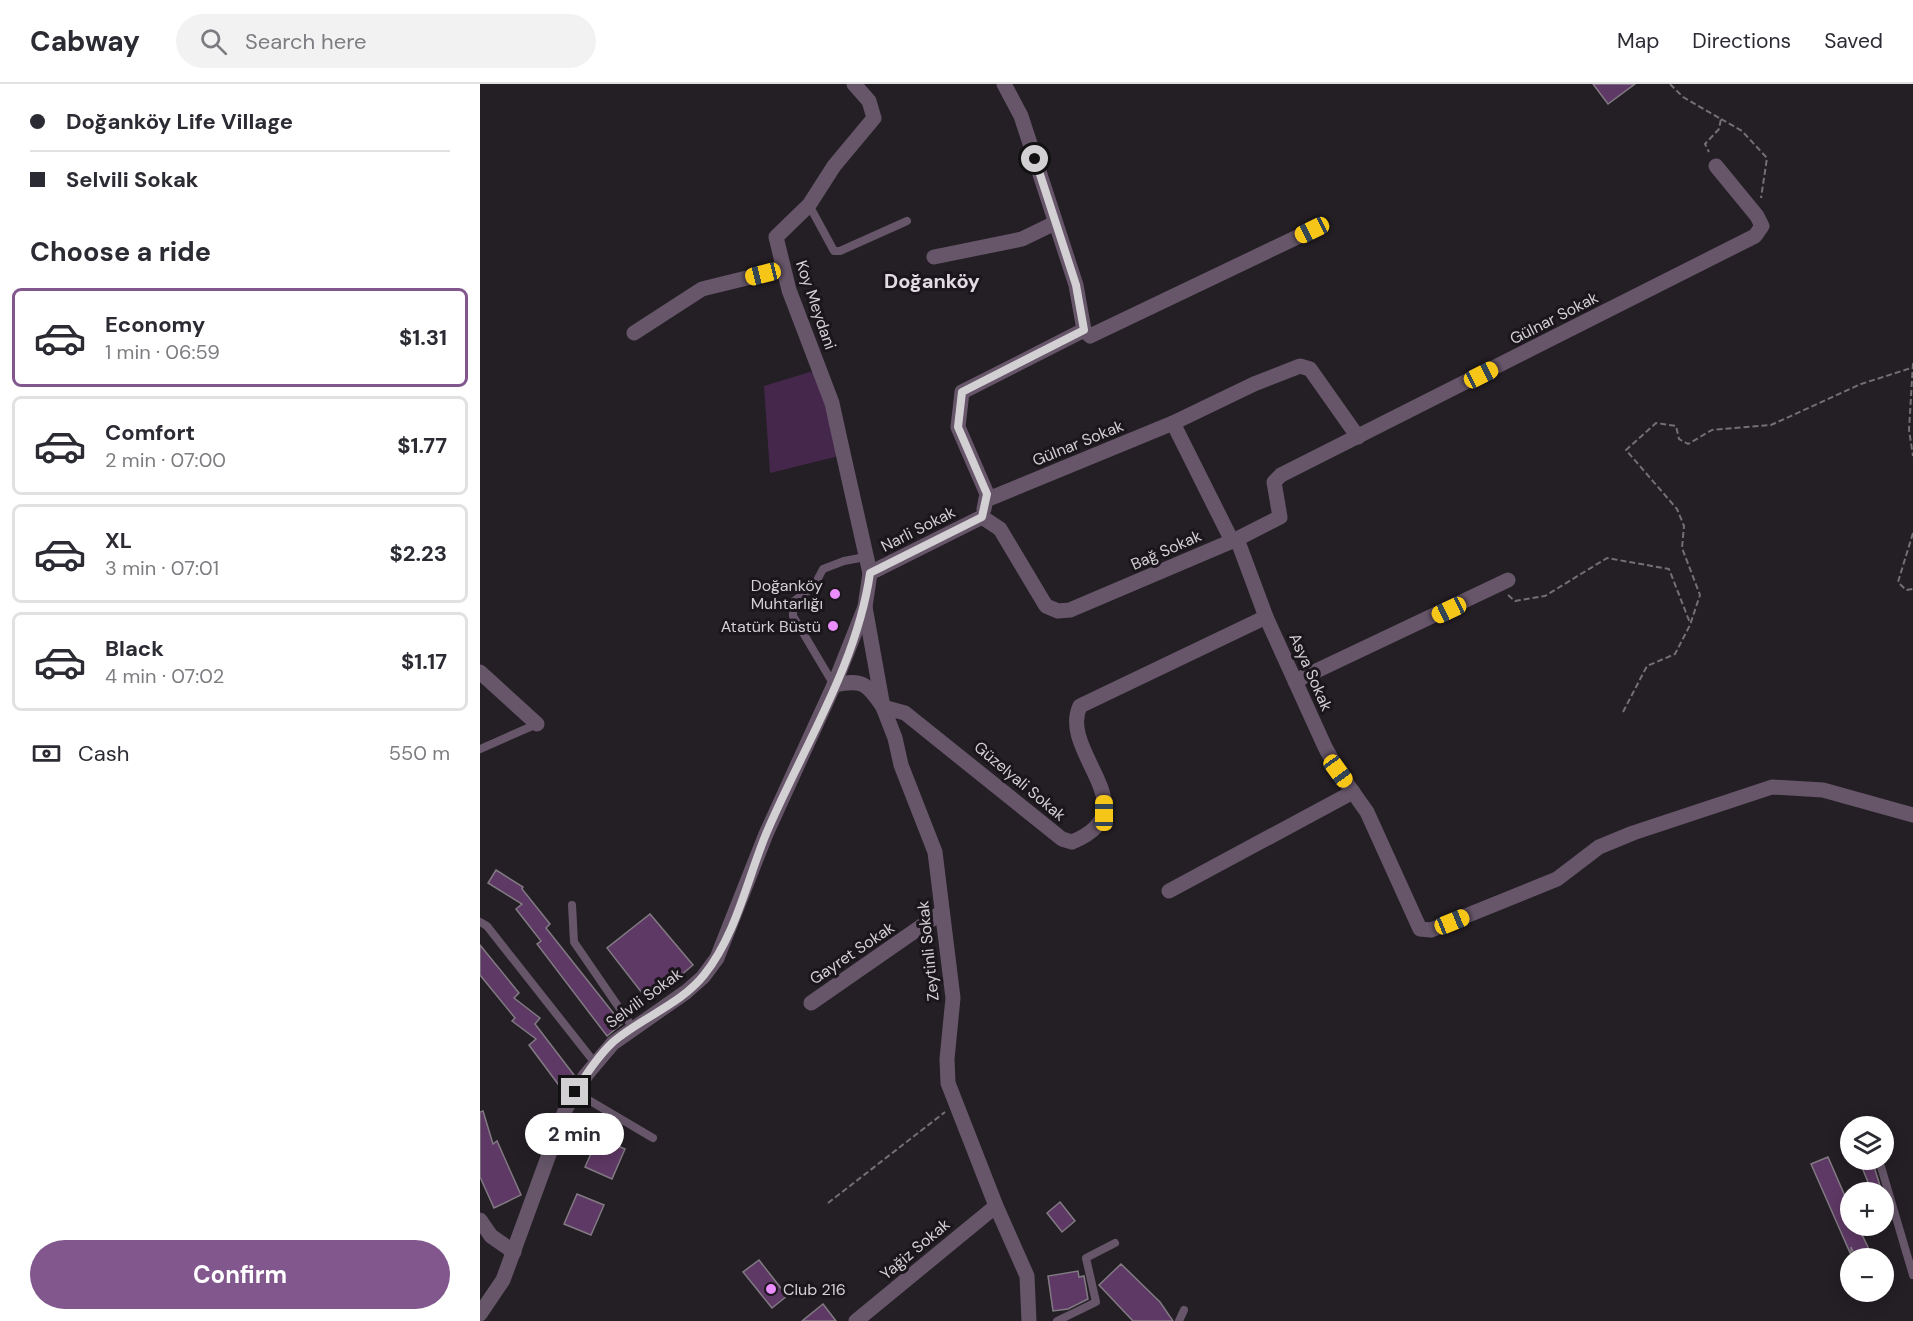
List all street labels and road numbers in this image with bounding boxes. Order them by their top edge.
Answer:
street label: Koy Meydani [791,258,841,352]
street label: Gülnar Sokak [1506,287,1602,349]
street label: Gülnar Sokak [1029,415,1127,471]
street label: Narli Sokak [877,501,959,557]
street label: Bağ Sokak [1127,525,1205,575]
street label: Asya Sokak [1284,630,1338,714]
street label: Güzelyali Sokak [970,736,1070,826]
street label: Zeytinli Sokak [912,900,944,1002]
street label: Gayret Sokak [806,917,898,989]
street label: Selvili Sokak [602,963,686,1033]
street label: Yağiz Sokak [876,1214,954,1284]

